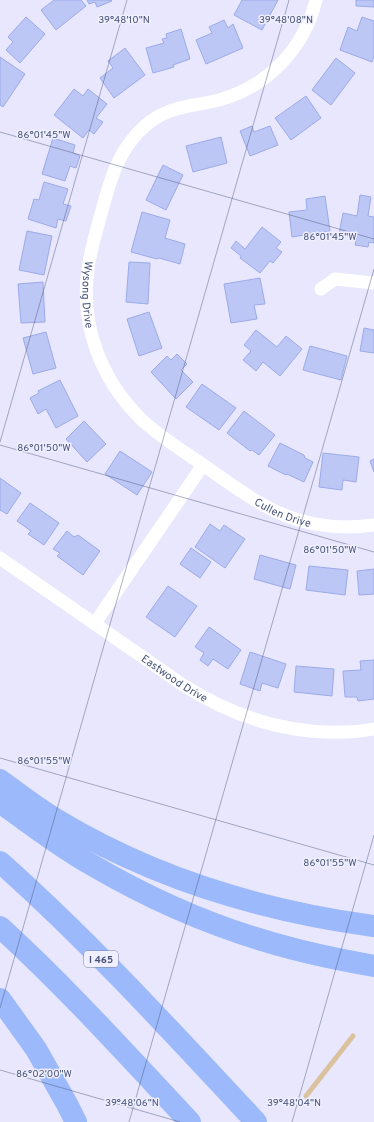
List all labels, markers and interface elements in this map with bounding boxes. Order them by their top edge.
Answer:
text: 39°48'10"N [98,14,150,27]
text: 39°48'08"N [259,14,313,27]
text: 86°01'45"W [17,129,71,142]
text: 86°01'45"W [303,231,357,244]
street label: Wysong Drive [78,260,96,330]
text: 86°01'50"W [17,442,71,455]
street label: Cullen Drive [252,495,312,531]
text: 86°01'50"W [303,544,357,557]
street label: Eastwood Drive [138,652,210,706]
text: 86°01'55"W [17,755,71,768]
text: 86°01'55"W [303,857,357,870]
road number: I 465 [84,951,118,967]
text: 86°02'00"W [16,1068,72,1081]
text: 39°48'06"N [105,1097,159,1110]
text: 39°48'04"N [267,1097,321,1110]

